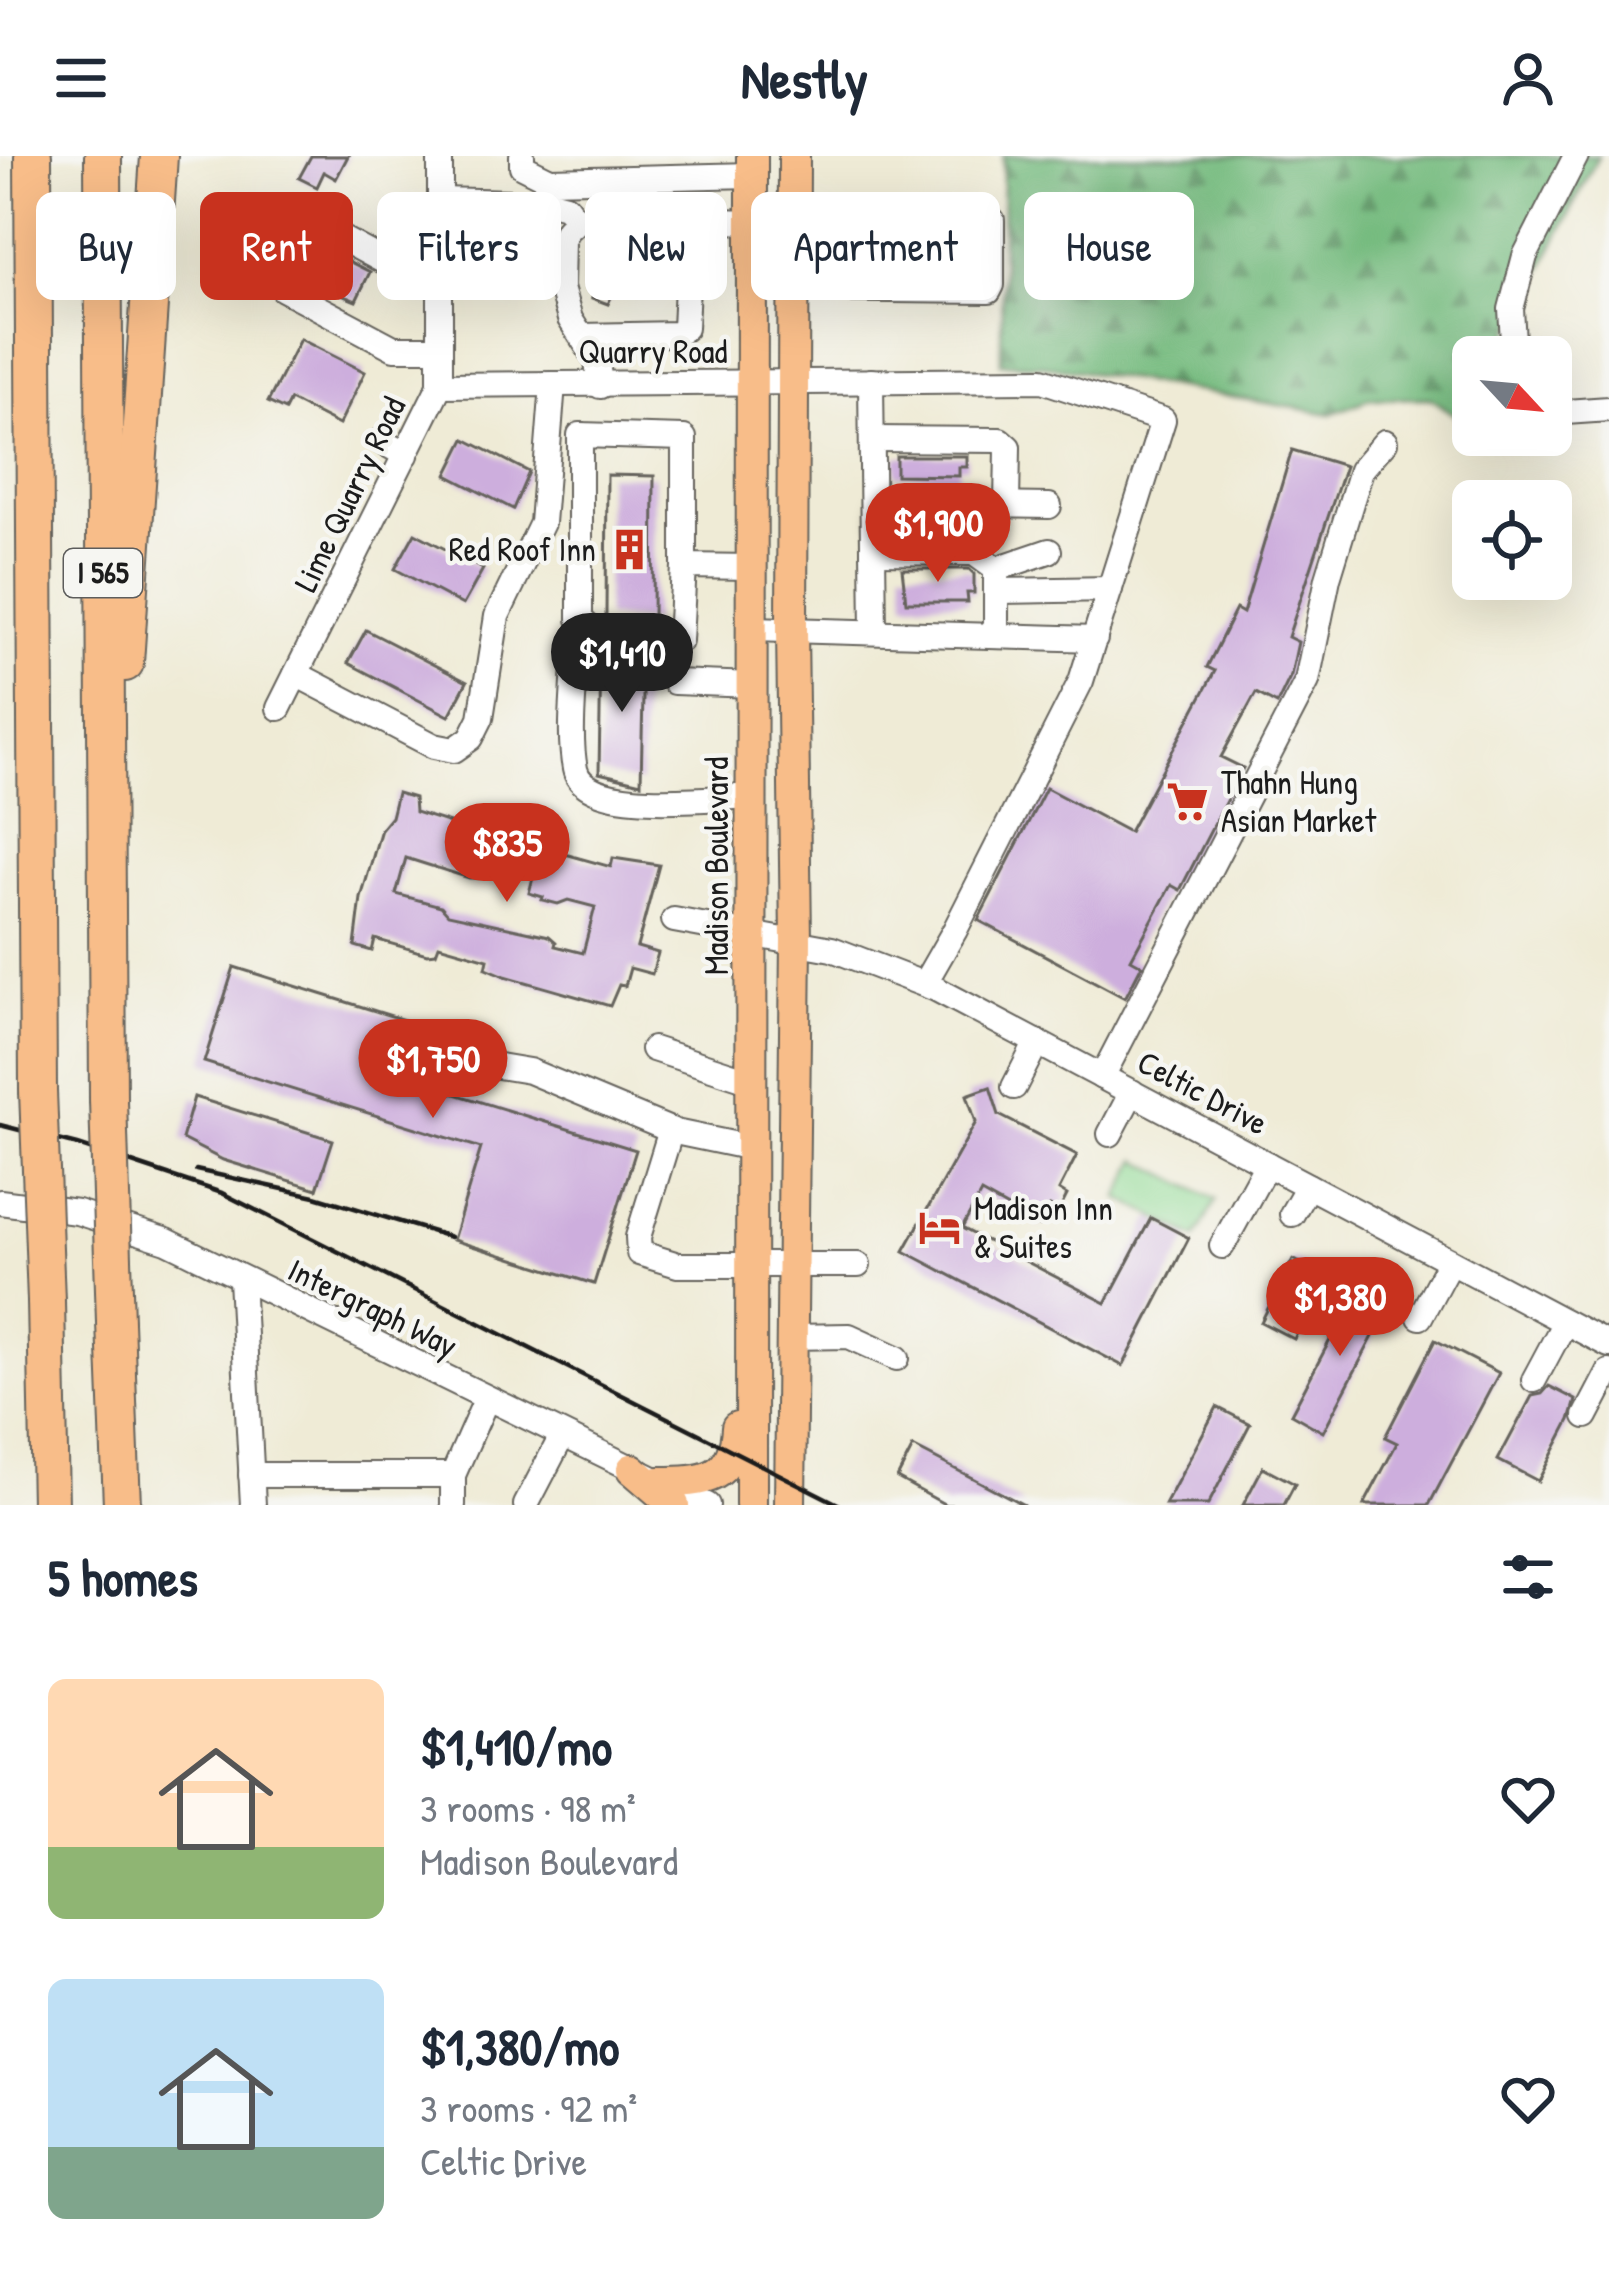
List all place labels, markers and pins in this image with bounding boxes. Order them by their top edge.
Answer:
pin: $1,900 [840,483,1036,585]
building icon: Red Roof Inn [607,526,653,572]
place label: Red Roof Inn [449,527,596,571]
pin: $1,410 [524,613,720,715]
place label: Thahn Hung Asian Market [1221,760,1377,842]
supermarket icon: Thahn Hung Asian Market [1164,778,1210,824]
pin: $835 [436,803,578,905]
pin: $1,750 [335,1019,531,1121]
place label: Madison Inn & Suites [974,1186,1113,1268]
hotel icon: Madison Inn & Suites [917,1204,963,1250]
pin: $1,380 [1242,1257,1438,1359]

